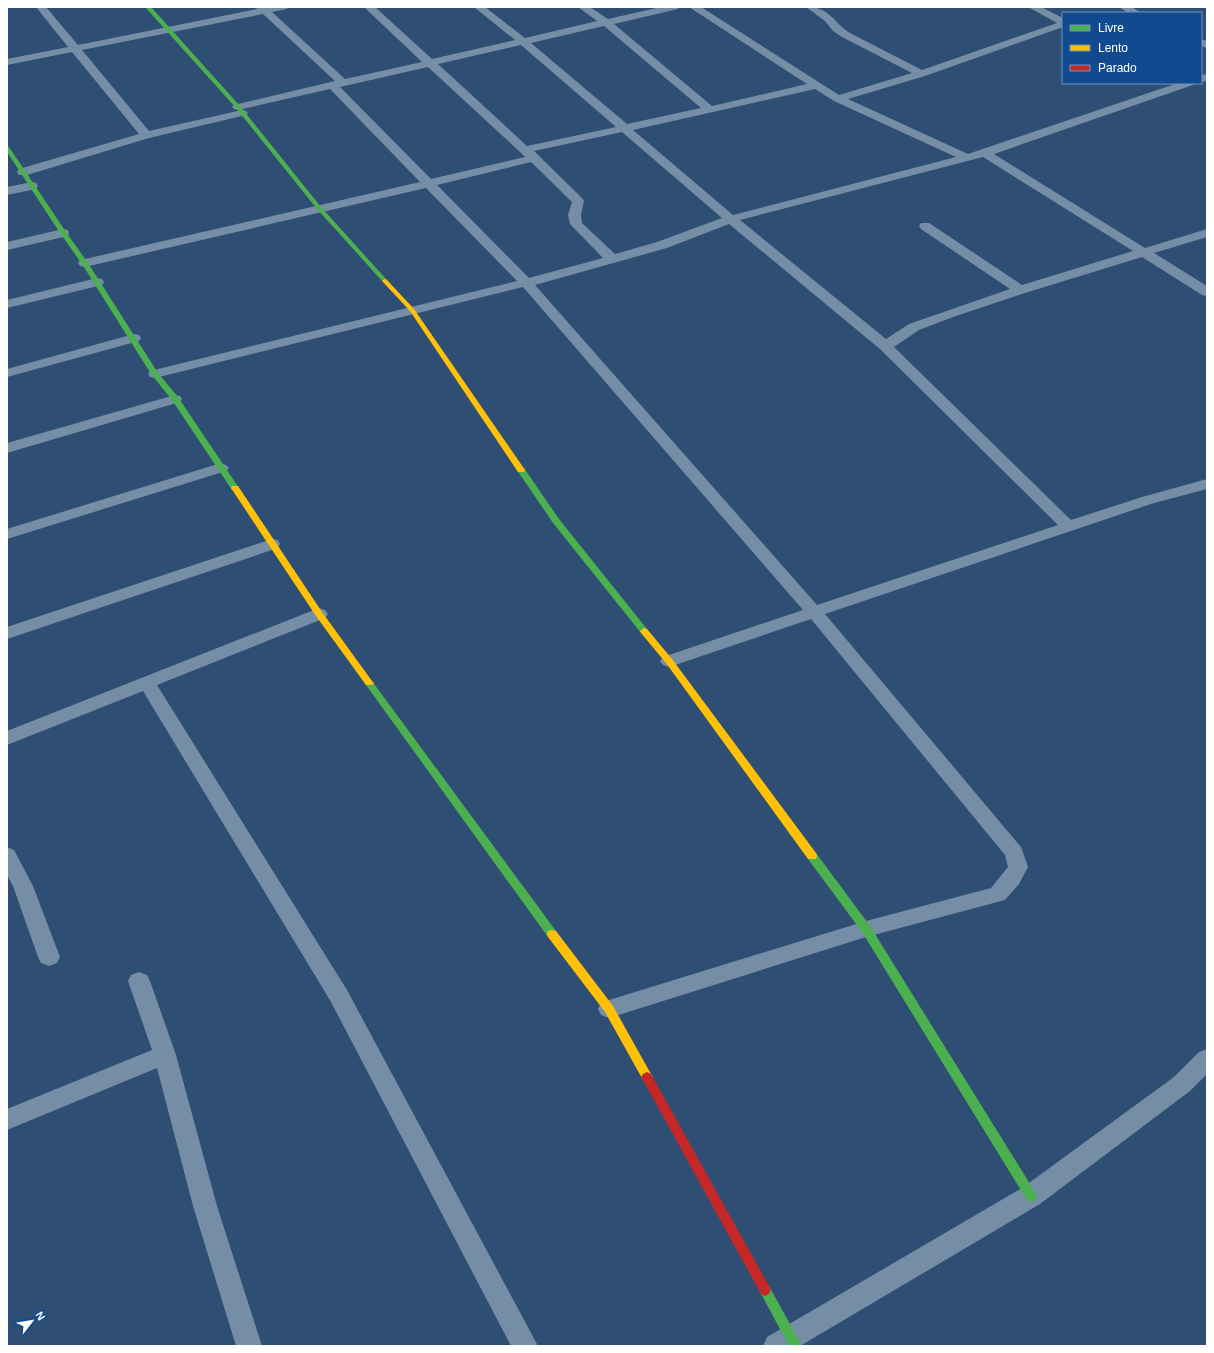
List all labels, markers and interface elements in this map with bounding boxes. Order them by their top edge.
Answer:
legend [1062,12,1202,84]
text: Livre [1098,21,1124,35]
text: Lento [1098,41,1128,55]
text: Parado [1098,61,1137,75]
north arrow [12,1301,52,1341]
text: N [33,1309,48,1322]

